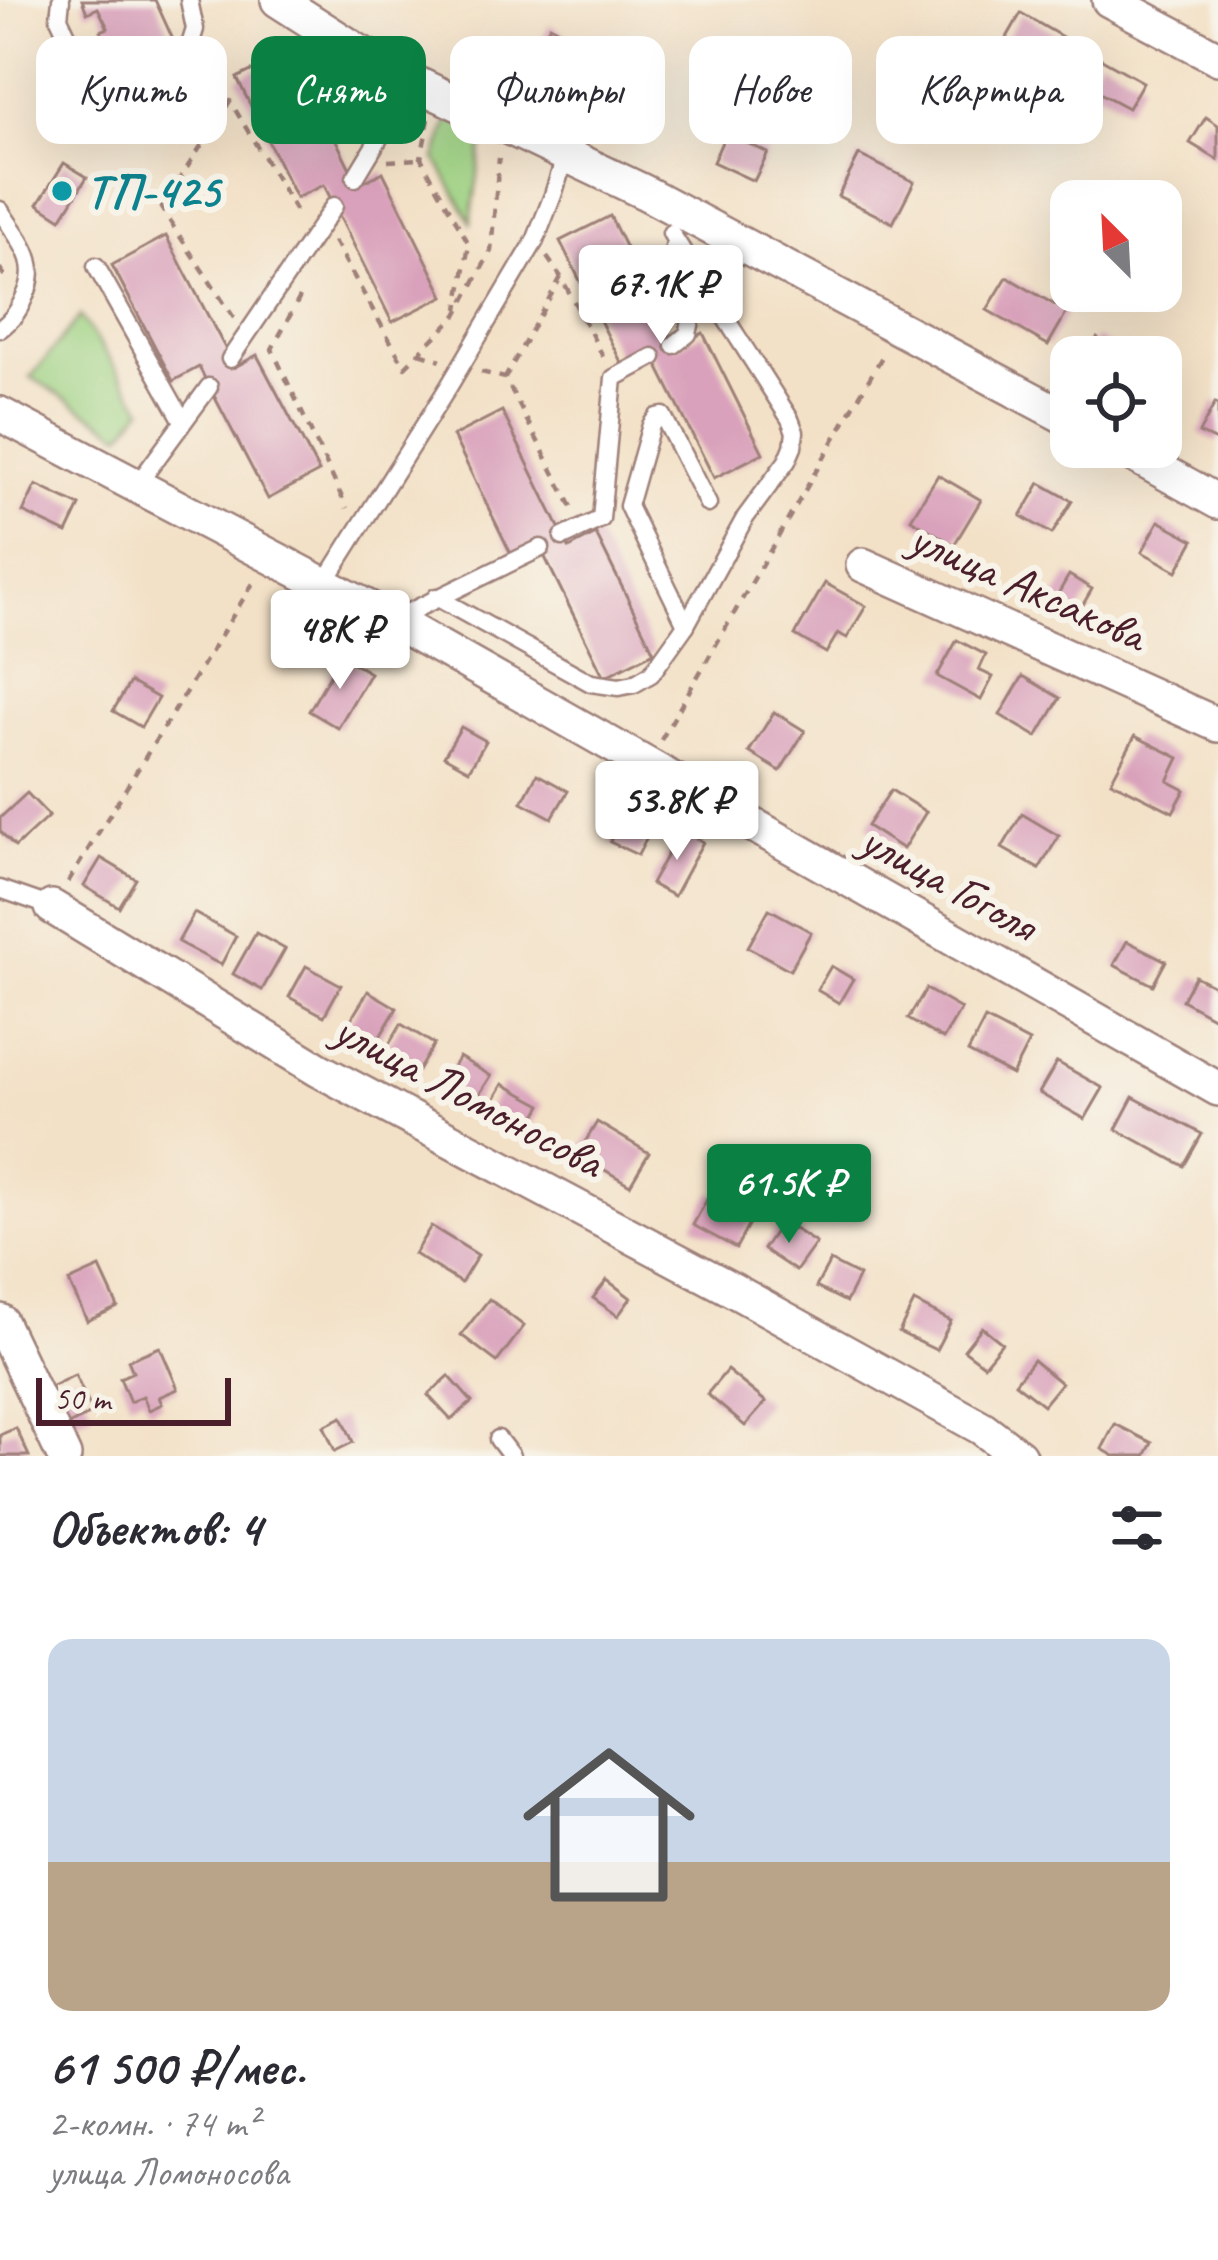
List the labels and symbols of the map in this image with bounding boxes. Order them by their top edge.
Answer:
place label: ТП-425 [86,161,224,221]
marker: ТП-425 [49,178,75,204]
north arrow [1050,180,1182,312]
pin: 67.1K ₽ [550,245,772,347]
street label: улица Аксакова [898,506,1159,666]
pin: 48K ₽ [256,590,424,692]
pin: 53.8K ₽ [566,761,788,863]
street label: улица Гоголя [848,808,1051,956]
street label: улица Ломоносова [322,998,616,1192]
pin: 61.5K ₽ [678,1144,900,1246]
scale bar [36,1372,231,1425]

